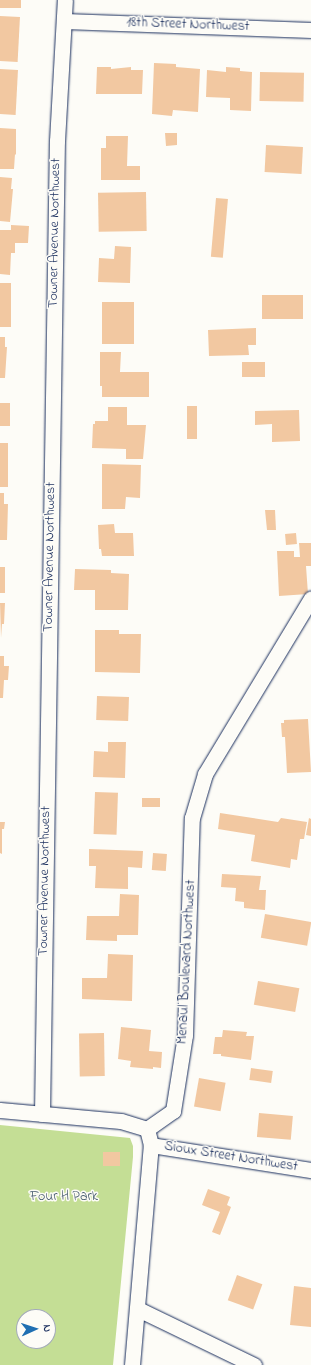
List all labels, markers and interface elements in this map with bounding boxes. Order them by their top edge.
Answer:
street label: 18th Street Northwest [126,14,250,36]
street label: Towner Avenue Northwest [45,158,65,308]
street label: Towner Avenue Northwest [40,482,60,632]
street label: Towner Avenue Northwest [35,806,55,956]
street label: Menaul Boulevard Northwest [174,879,200,1045]
street label: Sioux Street Northwest [163,1138,299,1176]
park label: Four H Park [30,1189,98,1205]
north arrow [16,1309,56,1349]
text: N [39,1324,55,1333]

